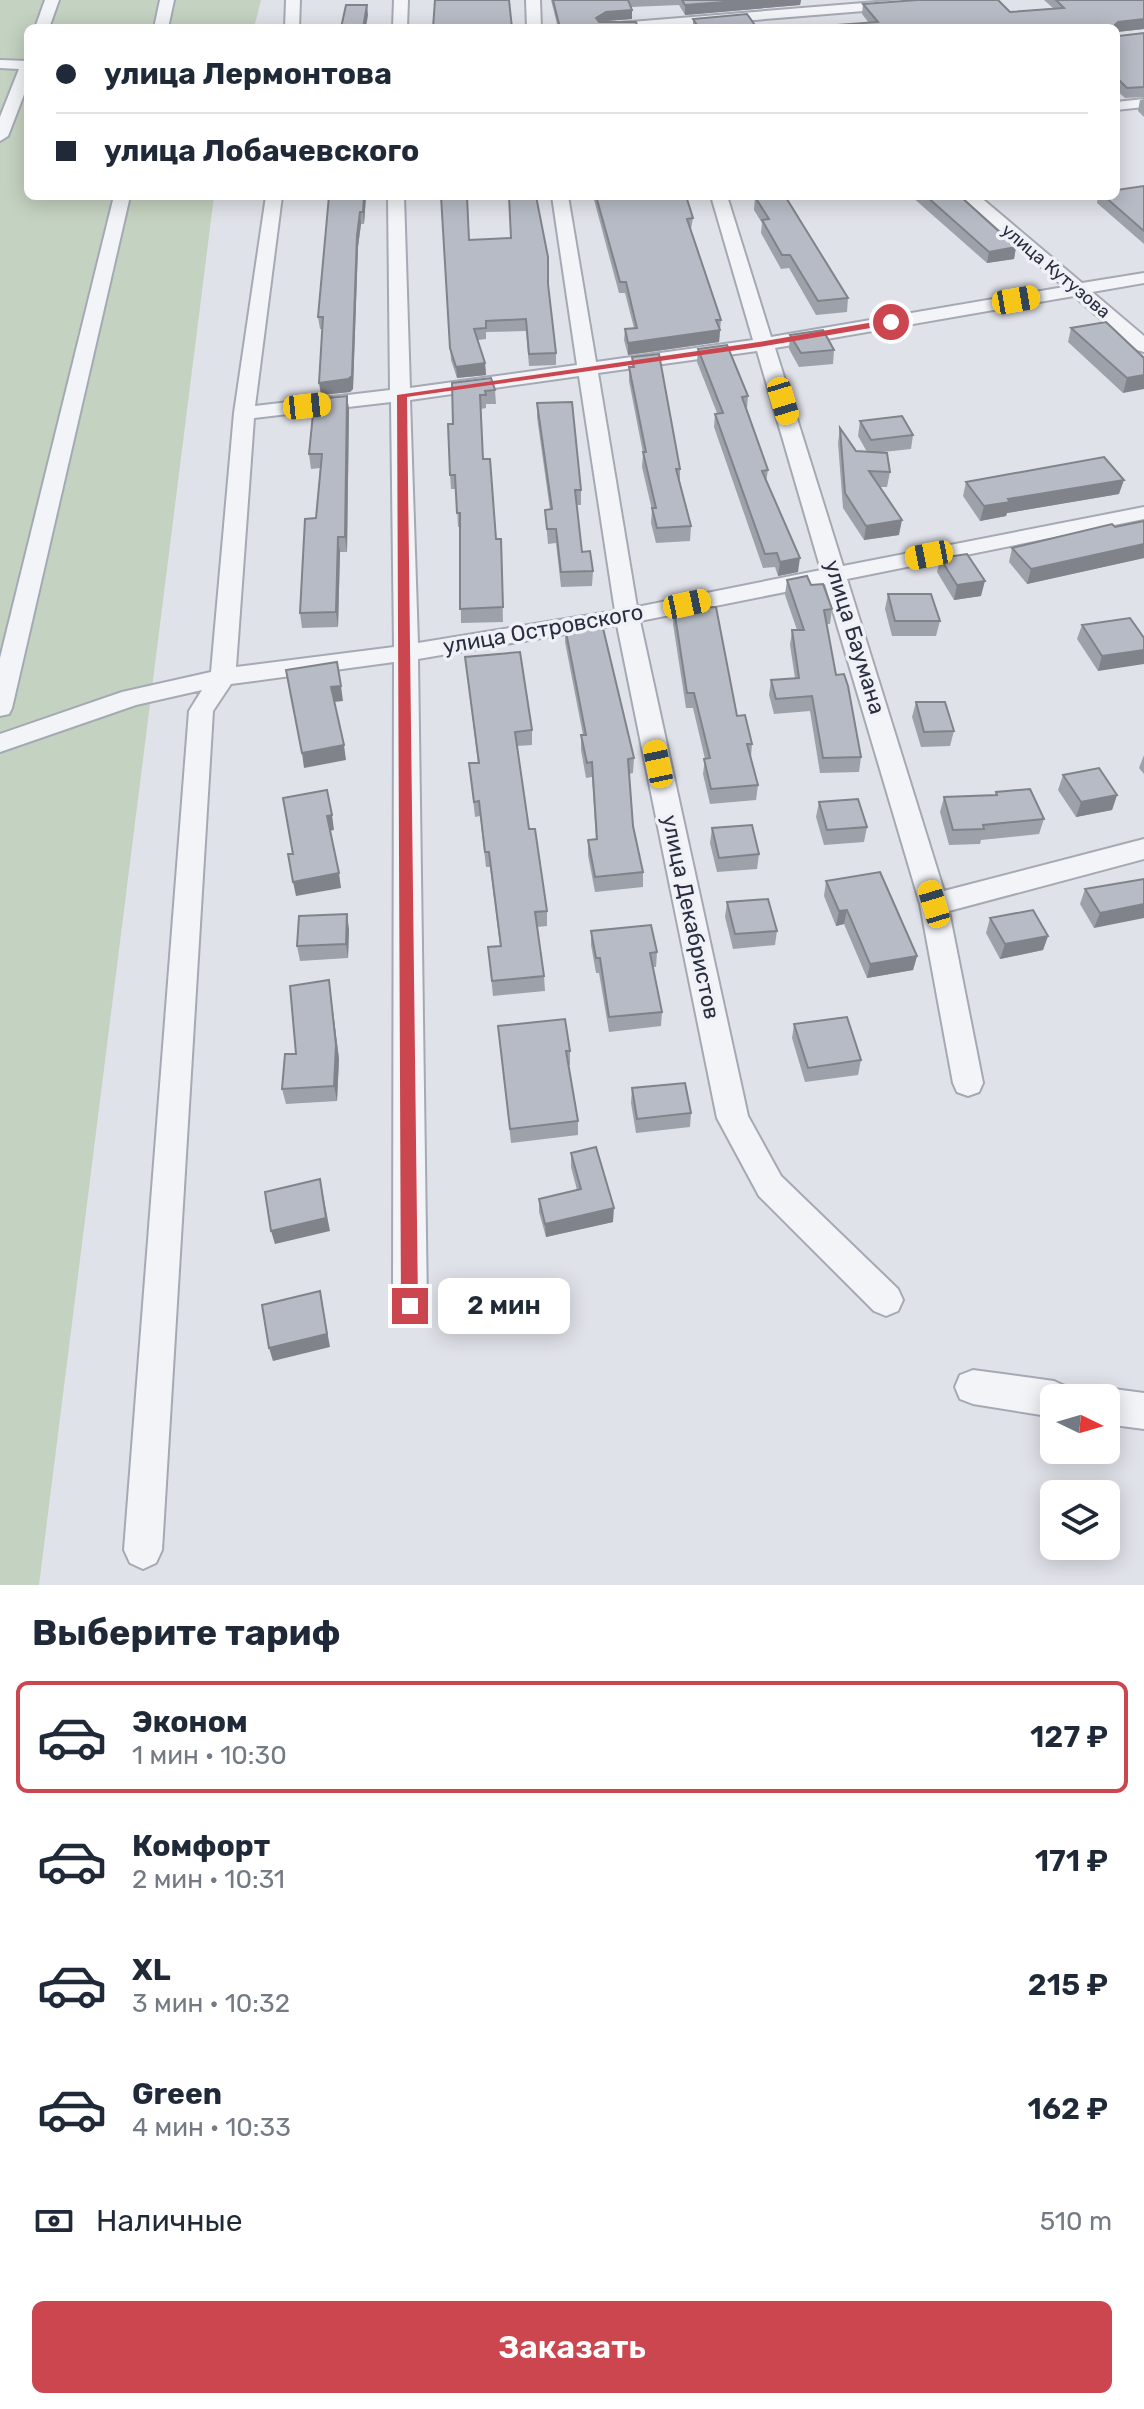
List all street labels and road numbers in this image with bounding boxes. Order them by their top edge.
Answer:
street label: улица Кутузова [997,219,1115,323]
street label: улица Баумана [819,557,891,717]
street label: улица Островского [441,598,645,660]
street label: улица Декабристов [656,812,726,1022]

